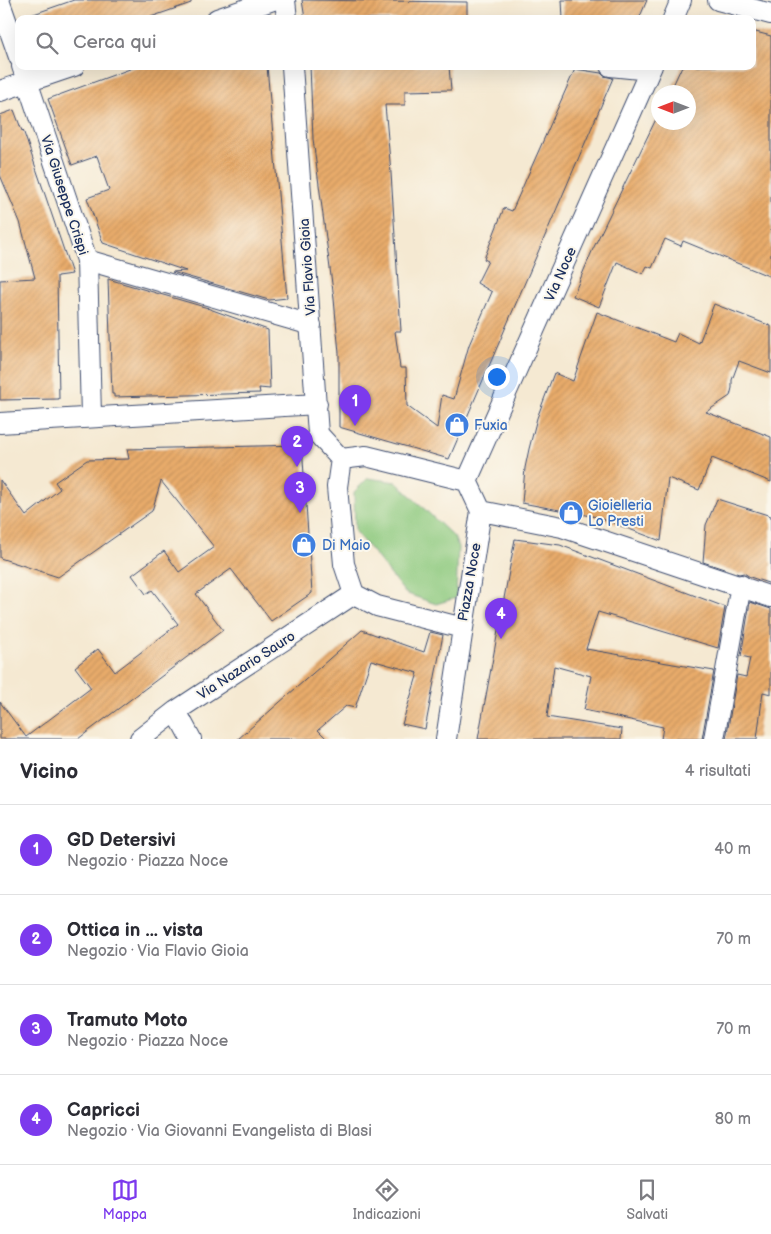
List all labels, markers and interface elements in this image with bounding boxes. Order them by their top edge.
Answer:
search box [15,15,756,70]
icon: search [33,29,61,57]
text: Cerca qui [73,31,156,54]
north arrow [651,85,696,130]
street label: Via Giuseppe Crispi [37,133,92,257]
street label: Via Flavio Gioia [296,218,319,316]
street label: Via Noce [541,244,580,304]
your location [484,364,510,390]
pin: 1 [339,385,371,426]
shop icon: Fuxia [444,412,470,438]
place label: Fuxia [474,417,508,434]
pin: 2 [281,426,313,467]
pin: 3 [284,472,316,513]
place label: Gioielleria Lo Presti [588,497,652,530]
shop icon: Gioielleria Lo Presti [558,500,584,526]
shop icon: Di Maio [291,532,317,558]
place label: Di Maio [322,537,371,554]
street label: Piazza Noce [454,542,485,623]
pin: 4 [485,598,517,639]
street label: Via Nazario Sauro [194,627,298,703]
text: Vicino [20,759,78,784]
text: 4 risultati [685,762,751,781]
text: GD Detersivi [67,829,176,852]
text: 1 [33,840,39,859]
text: 40 m [714,840,751,859]
text: Negozio · Piazza Noce [67,852,228,871]
text: Ottica in ... vista [67,919,203,942]
text: 2 [31,930,41,949]
text: 70 m [716,930,751,949]
text: Negozio · Via Flavio Gioia [67,942,249,961]
text: Tramuto Moto [67,1009,188,1032]
text: 3 [31,1020,41,1039]
text: 70 m [716,1020,751,1039]
text: Negozio · Piazza Noce [67,1032,228,1051]
text: Capricci [67,1099,140,1122]
text: 4 [31,1110,41,1129]
text: 80 m [715,1110,751,1129]
text: Negozio · Via Giovanni Evangelista di Blasi [67,1122,372,1141]
tab: Mappa [103,1176,147,1223]
tab: Indicazioni [353,1176,421,1223]
tab: Salvati [627,1176,668,1223]

